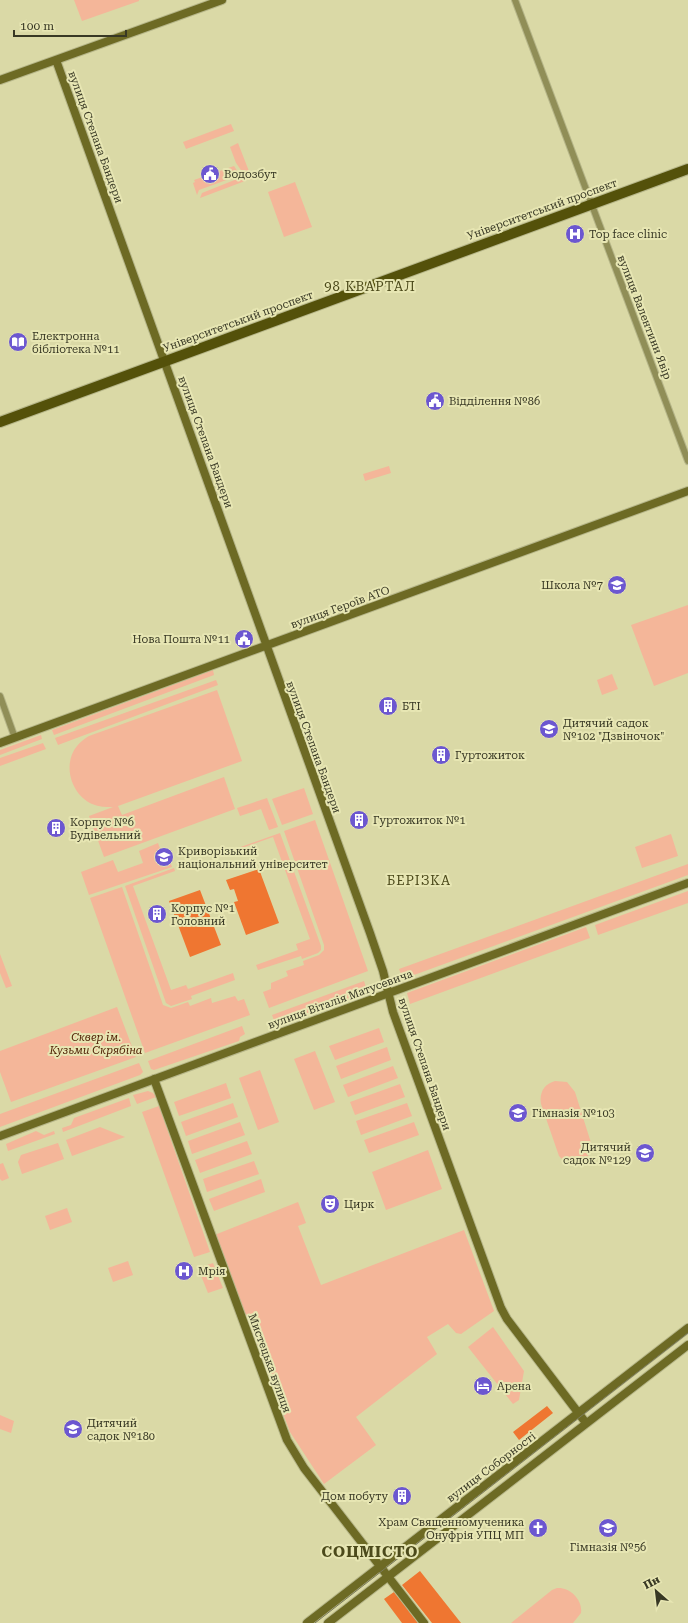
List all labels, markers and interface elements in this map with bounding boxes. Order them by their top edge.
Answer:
scale bar [14,12,126,38]
text: 100 m [20,19,54,33]
street label: вулиця Степана Бандери [66,69,126,205]
public building icon: Водозбут [199,163,221,185]
place label: Водозбут [224,168,277,181]
street label: Університетський проспект [465,176,619,243]
hospital icon: Top face clinic [564,223,586,245]
place label: Top face clinic [589,228,667,241]
street label: вулиця Валентини Явір [615,253,674,381]
district label: 98 КВАРТАЛ [324,279,416,294]
street label: Університетський проспект [161,288,315,355]
place label: Електронна бібліотека №11 [32,330,120,356]
library icon: Електронна бібліотека №11 [7,331,29,353]
street label: вулиця Степана Бандери [176,374,236,510]
public building icon: Відділення №86 [424,390,446,412]
place label: Відділення №86 [449,395,540,408]
school or university icon: Школа №7 [606,574,628,596]
place label: Школа №7 [541,579,603,592]
street label: вулиця Героїв АТО [289,583,392,631]
public building icon: Нова Пошта №11 [233,628,255,650]
place label: Нова Пошта №11 [133,633,230,646]
street label: вулиця Степана Бандери [284,679,344,815]
building icon: БТІ [377,695,399,717]
place label: БТІ [402,700,421,713]
place label: Дитячий садок №102 "Дзвіночок" [563,717,664,743]
school or university icon: Дитячий садок №102 "Дзвіночок" [538,718,560,740]
building icon: Гуртожиток [430,744,452,766]
place label: Гуртожиток [455,749,525,762]
building icon: Гуртожиток №1 [348,809,370,831]
place label: Гуртожиток №1 [373,814,466,827]
place label: Корпус №6 Будівельний [70,816,141,842]
building icon: Корпус №6 Будівельний [45,817,67,839]
place label: Криворізький національний університет [178,845,328,871]
school or university icon: Криворізький національний університет [153,846,175,868]
district label: БЕРІЗКА [387,873,451,888]
place label: Корпус №1 Головний [171,902,235,928]
building icon: Корпус №1 Головний [146,903,168,925]
street label: вулиця Віталія Матусевича [266,967,414,1032]
street label: вулиця Степана Бандери [396,996,453,1132]
park label: Сквер ім. Кузьми Скрябіна [48,1031,143,1057]
school or university icon: Гімназія №103 [507,1102,529,1124]
place label: Гімназія №103 [532,1107,615,1120]
place label: Дитячий садок №129 [563,1141,631,1167]
school or university icon: Дитячий садок №129 [634,1142,656,1164]
theatre icon: Цирк [319,1193,341,1215]
place label: Цирк [344,1198,375,1211]
hospital icon: Мрія [173,1260,195,1282]
place label: Мрія [198,1265,225,1278]
street label: Мистецька вулиця [246,1312,294,1415]
hotel icon: Арена [472,1375,494,1397]
place label: Арена [497,1380,531,1393]
place label: Дитячий садок №180 [87,1417,155,1443]
school or university icon: Дитячий садок №180 [62,1418,84,1440]
street label: вулиця Соборності [444,1429,539,1505]
building icon: Дом побуту [391,1485,413,1507]
place label: Дом побуту [321,1490,388,1503]
place label: Храм Священномученика Онуфрія УПЦ МП [378,1516,524,1542]
church icon: Храм Священномученика Онуфрія УПЦ МП [527,1517,549,1539]
school or university icon: Гімназія №56 [597,1517,619,1539]
place label: Гімназія №56 [570,1541,646,1554]
district label: СОЦМІСТО [322,1543,418,1561]
north arrow [636,1571,676,1611]
text: Пн [641,1573,662,1592]

